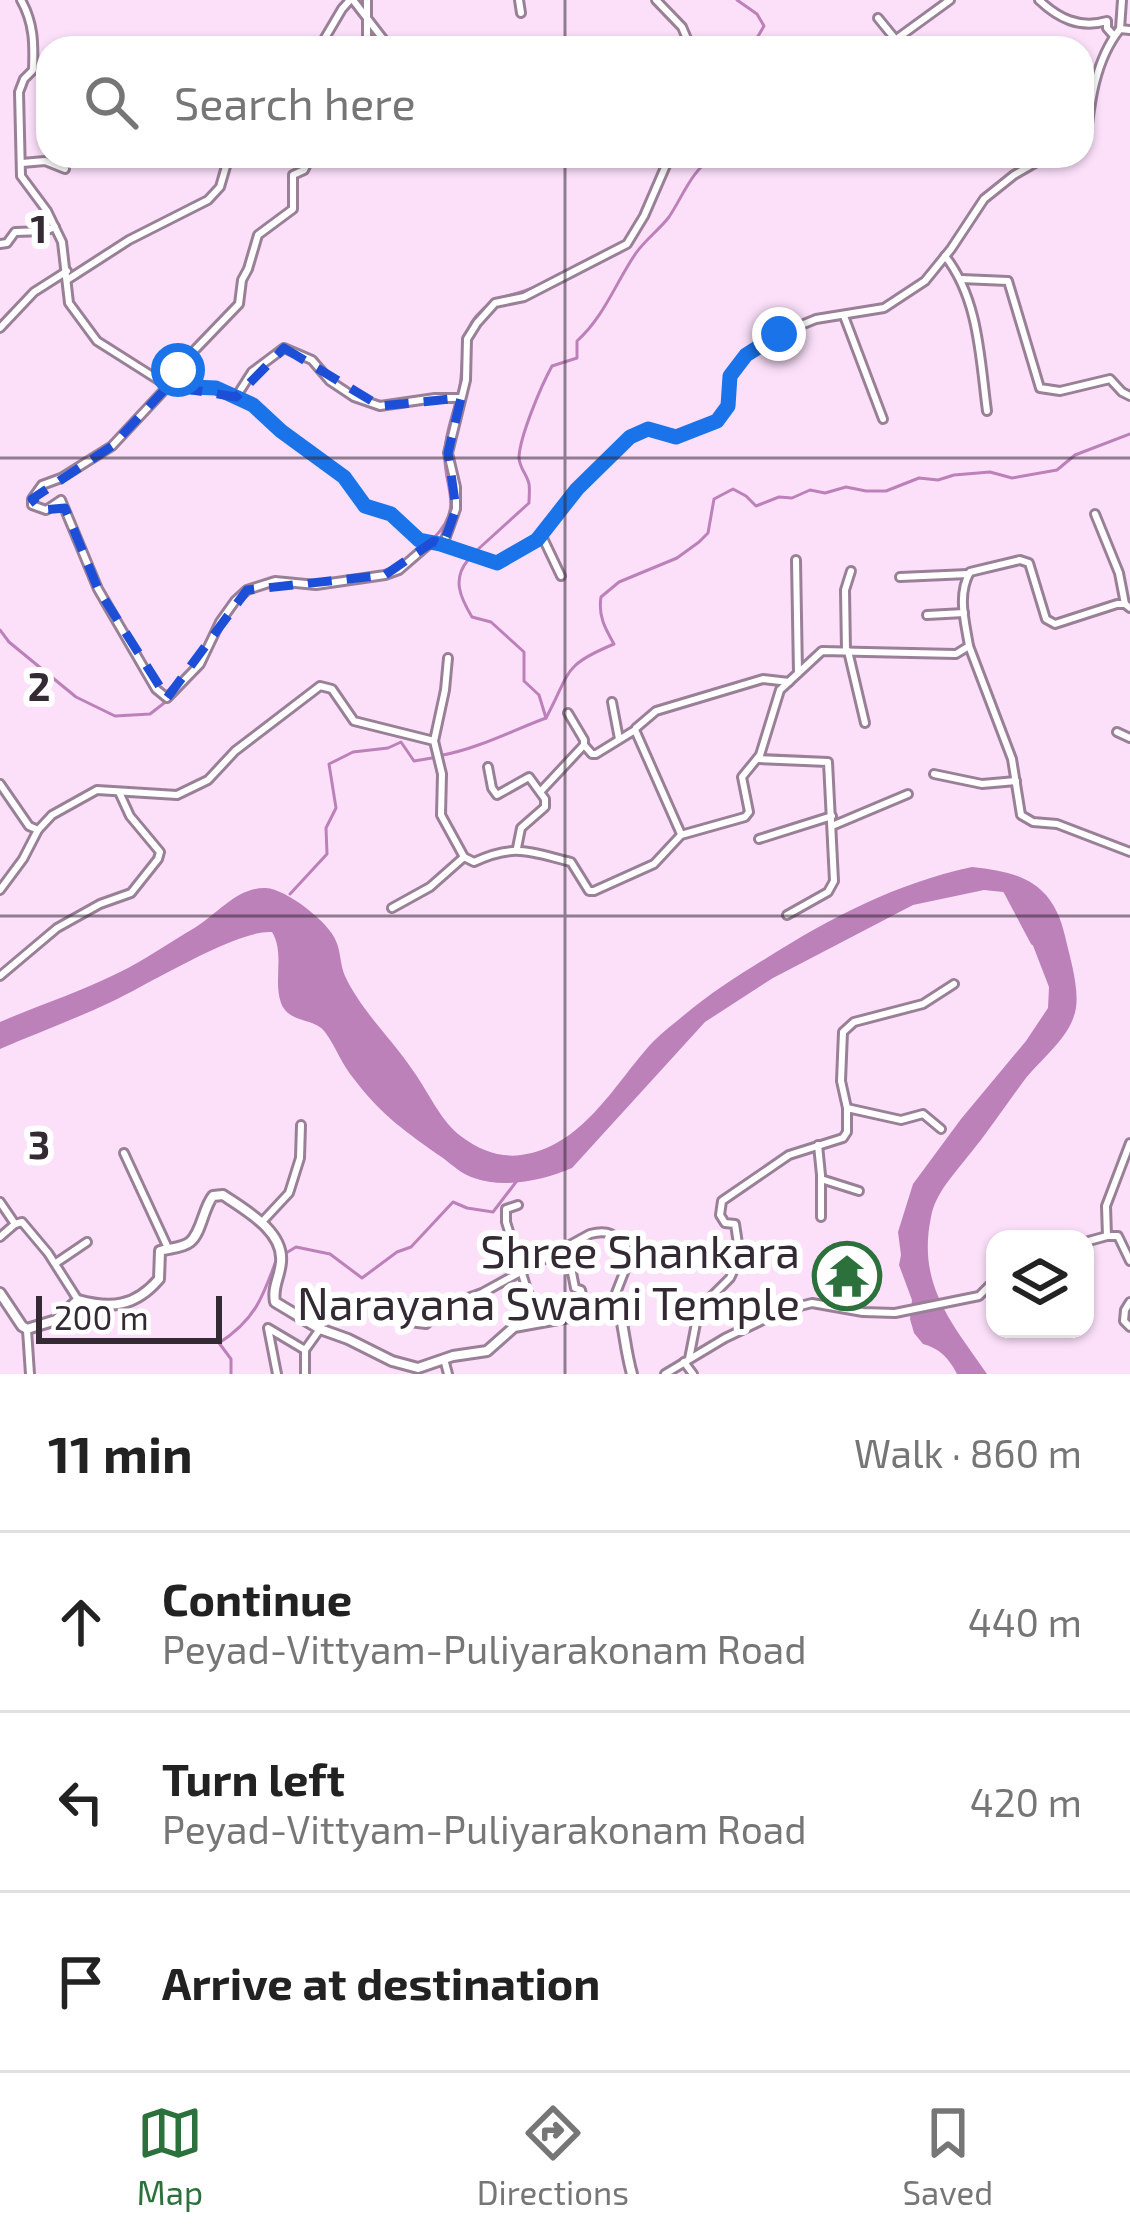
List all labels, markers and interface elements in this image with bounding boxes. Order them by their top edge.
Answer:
search box [36,36,1094,168]
icon: search [78,69,144,135]
text: Search here [174,75,416,129]
text: 1 [31,204,47,251]
route end [752,307,806,361]
route start [151,343,205,397]
text: 2 [28,662,50,709]
text: 3 [28,1120,50,1167]
place label: Shree Shankara Narayana Swami Temple [297,1223,800,1329]
map controls [986,1230,1094,1338]
button: layers [986,1230,1094,1338]
temple icon: Shree Shankara Narayana Swami Temple [812,1241,882,1311]
scale bar [36,1290,222,1343]
text: 200 m [54,1297,149,1337]
text: 11 min [48,1422,193,1483]
text: Walk · 860 m [854,1429,1082,1476]
text: Continue [162,1571,352,1625]
icon: ahead [48,1589,114,1655]
text: 440 m [968,1598,1082,1645]
text: Peyad-Vittyam-Puliyarakonam Road [162,1625,807,1672]
text: Turn left [162,1751,345,1805]
icon: left [48,1769,114,1835]
text: 420 m [970,1778,1082,1825]
text: Peyad-Vittyam-Puliyarakonam Road [162,1805,807,1852]
icon: arrive [48,1949,114,2015]
text: Arrive at destination [162,1955,600,2009]
tab: Map [137,2100,203,2212]
tab: Directions [477,2100,629,2212]
tab: Saved [903,2100,993,2212]

